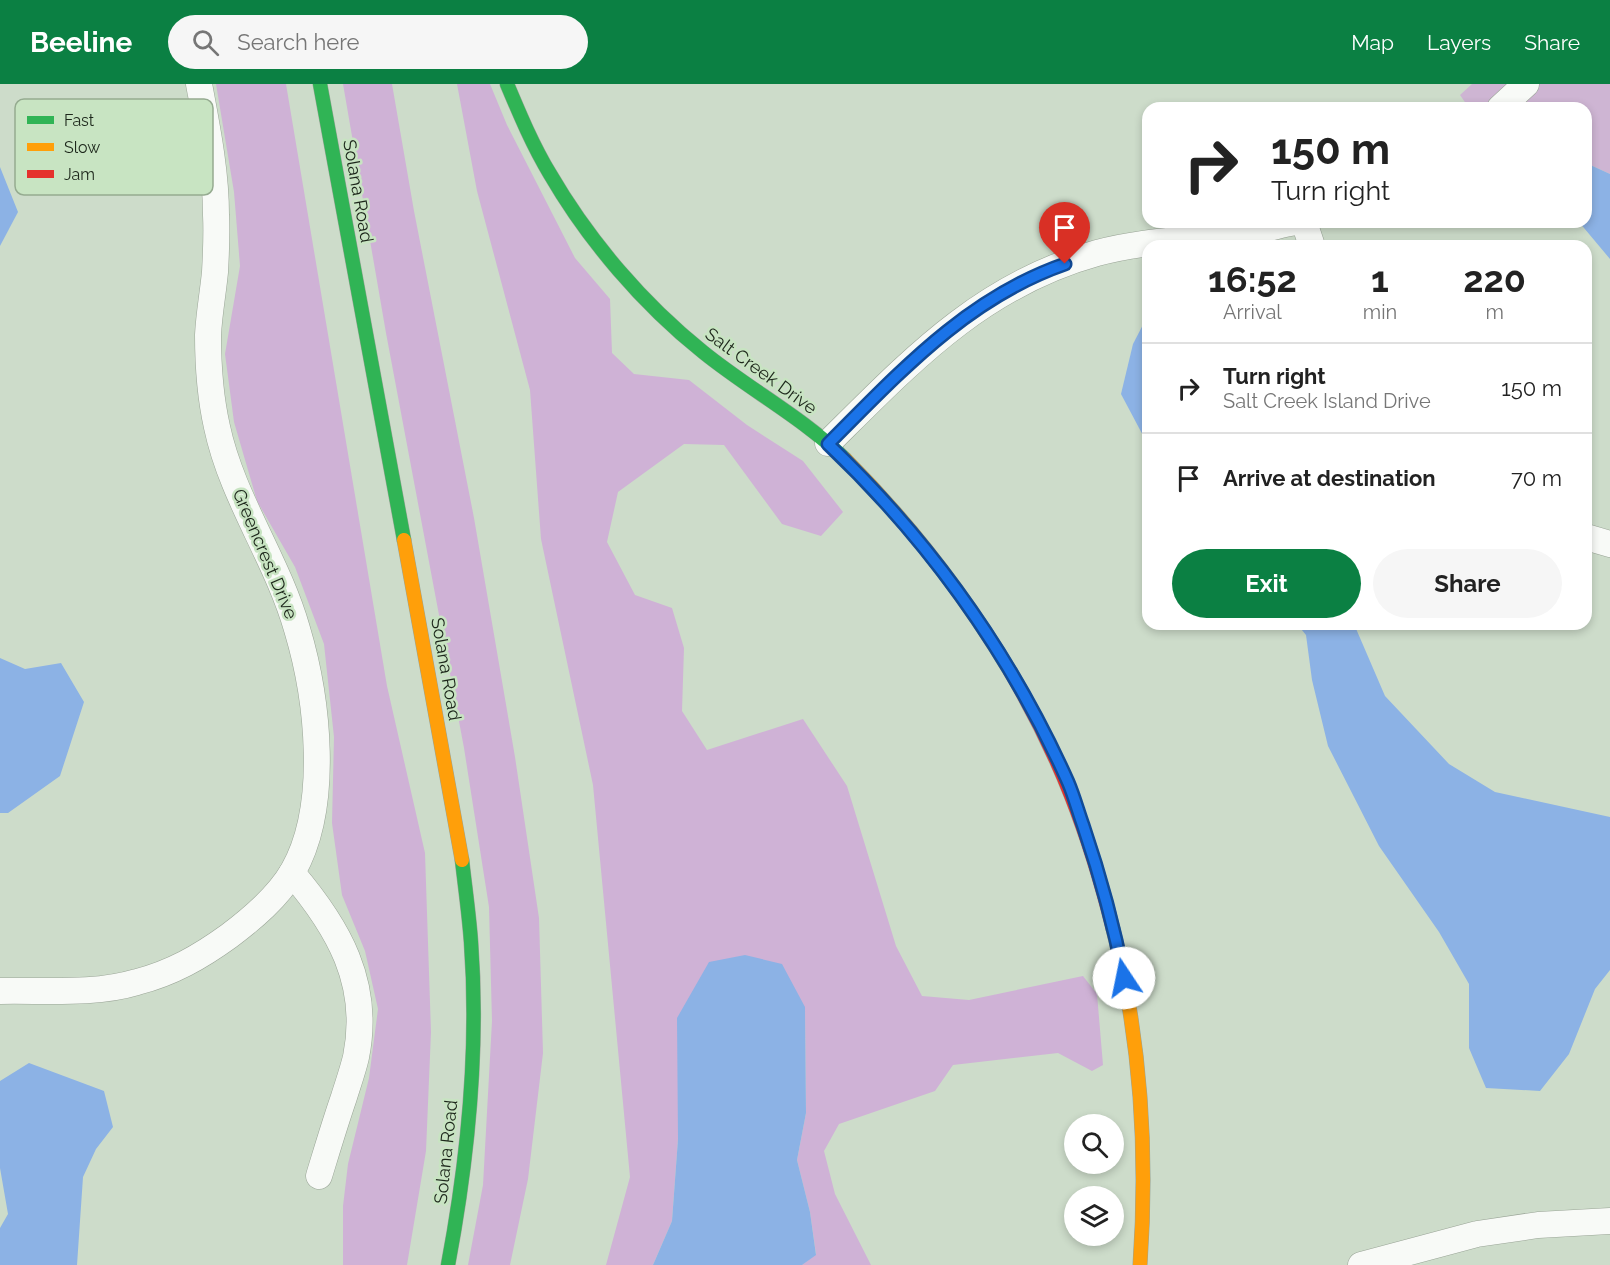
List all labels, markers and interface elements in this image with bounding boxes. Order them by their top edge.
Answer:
search box [168,15,588,69]
text: Beeline [30,26,132,59]
icon: search [189,26,222,59]
text: Search here [237,29,359,55]
text: Map [1351,30,1394,55]
text: Layers [1427,30,1491,55]
text: Share [1524,30,1580,55]
legend [15,99,213,195]
text: Fast [64,111,95,130]
text: 150 m [1271,125,1390,174]
icon: right [1172,126,1250,204]
text: Slow [64,138,100,157]
street label: Solana Road [339,138,378,244]
text: Jam [64,165,95,184]
text: Turn right [1271,175,1390,206]
pin [1039,202,1090,264]
icon: arrive [1048,211,1081,244]
text: 16:52 [1208,258,1297,300]
text: 1 [1371,258,1389,300]
text: 220 [1463,258,1526,300]
text: Arrival [1223,300,1282,324]
text: min [1363,300,1397,324]
text: m [1485,300,1504,324]
street label: Salt Creek Drive [701,323,822,418]
text: Turn right [1223,363,1326,389]
icon: right [1172,372,1205,405]
text: 150 m [1501,375,1562,401]
text: Salt Creek Island Drive [1223,389,1431,413]
icon: arrive [1172,462,1205,495]
text: Arrive at destination [1223,465,1436,491]
text: 70 m [1511,465,1562,491]
street label: Greencrest Drive [229,486,303,622]
button: Exit [1172,549,1361,618]
button: Share [1373,549,1562,618]
street label: Solana Road [427,616,466,722]
position arrow [1092,946,1156,1010]
street label: Solana Road [430,1099,461,1205]
map controls [1064,1114,1124,1246]
button: search [1064,1114,1124,1174]
button: layers [1064,1186,1124,1246]

